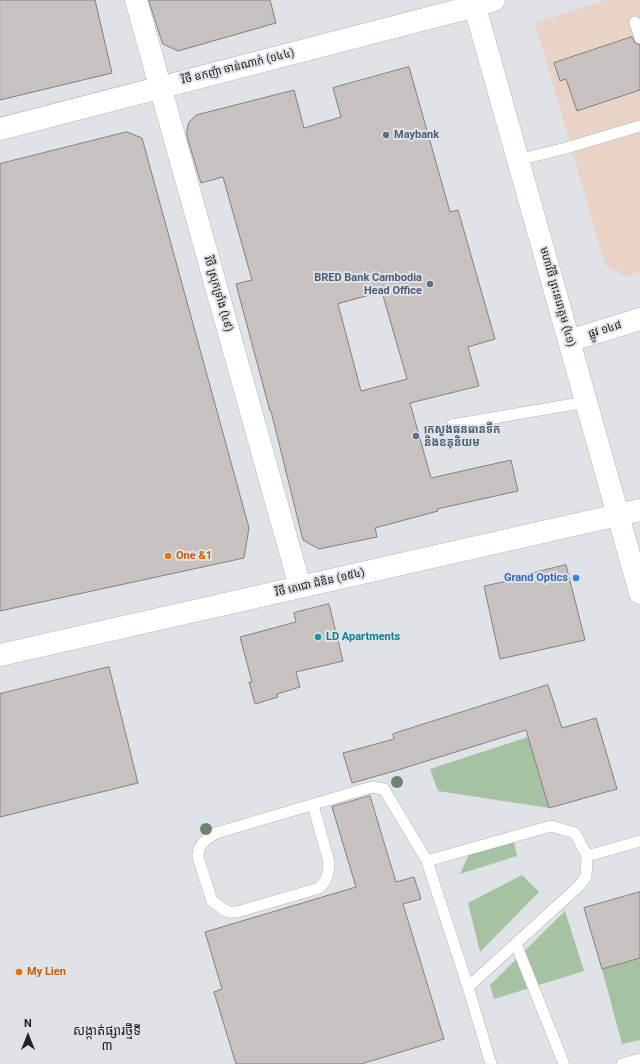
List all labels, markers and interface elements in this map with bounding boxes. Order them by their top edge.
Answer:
street label: វិថី ឧកញ៉ា ចាន់ណាក់ (១៤៤) [180,47,296,87]
place label: Maybank [394,128,439,142]
marker: Maybank [381,130,391,140]
street label: មហាវិថី ព្រះនរោត្តម (៤១) [536,246,578,348]
street label: វិថី ស្រុកទ្រាំង (៤៩) [201,255,235,333]
place label: BRED Bank Cambodia Head Office [314,271,422,297]
marker: BRED Bank Cambodia Head Office [425,279,435,289]
street label: ផ្លូវ ១៤៨ [587,319,623,341]
place label: ក្រសួងធនធានទឹក និងឧតុនិយម [424,423,501,449]
marker: ក្រសួងធនធានទឹក និងឧតុនិយម [411,431,421,441]
place label: One &1 [176,549,212,563]
marker: One &1 [163,551,173,561]
street label: វិថី តេជោ ដំឌិន (១៥៤) [274,566,366,600]
place label: Grand Optics [504,571,568,585]
marker: Grand Optics [571,573,581,583]
place label: LD Apartments [326,630,400,644]
marker: LD Apartments [313,632,323,642]
place label: My Lien [27,965,66,979]
marker: My Lien [14,967,24,977]
north arrow [8,1016,48,1056]
text: N [24,1017,32,1030]
district label: សង្កាត់ផ្សារថ្មីទី ៣ [73,1024,141,1055]

